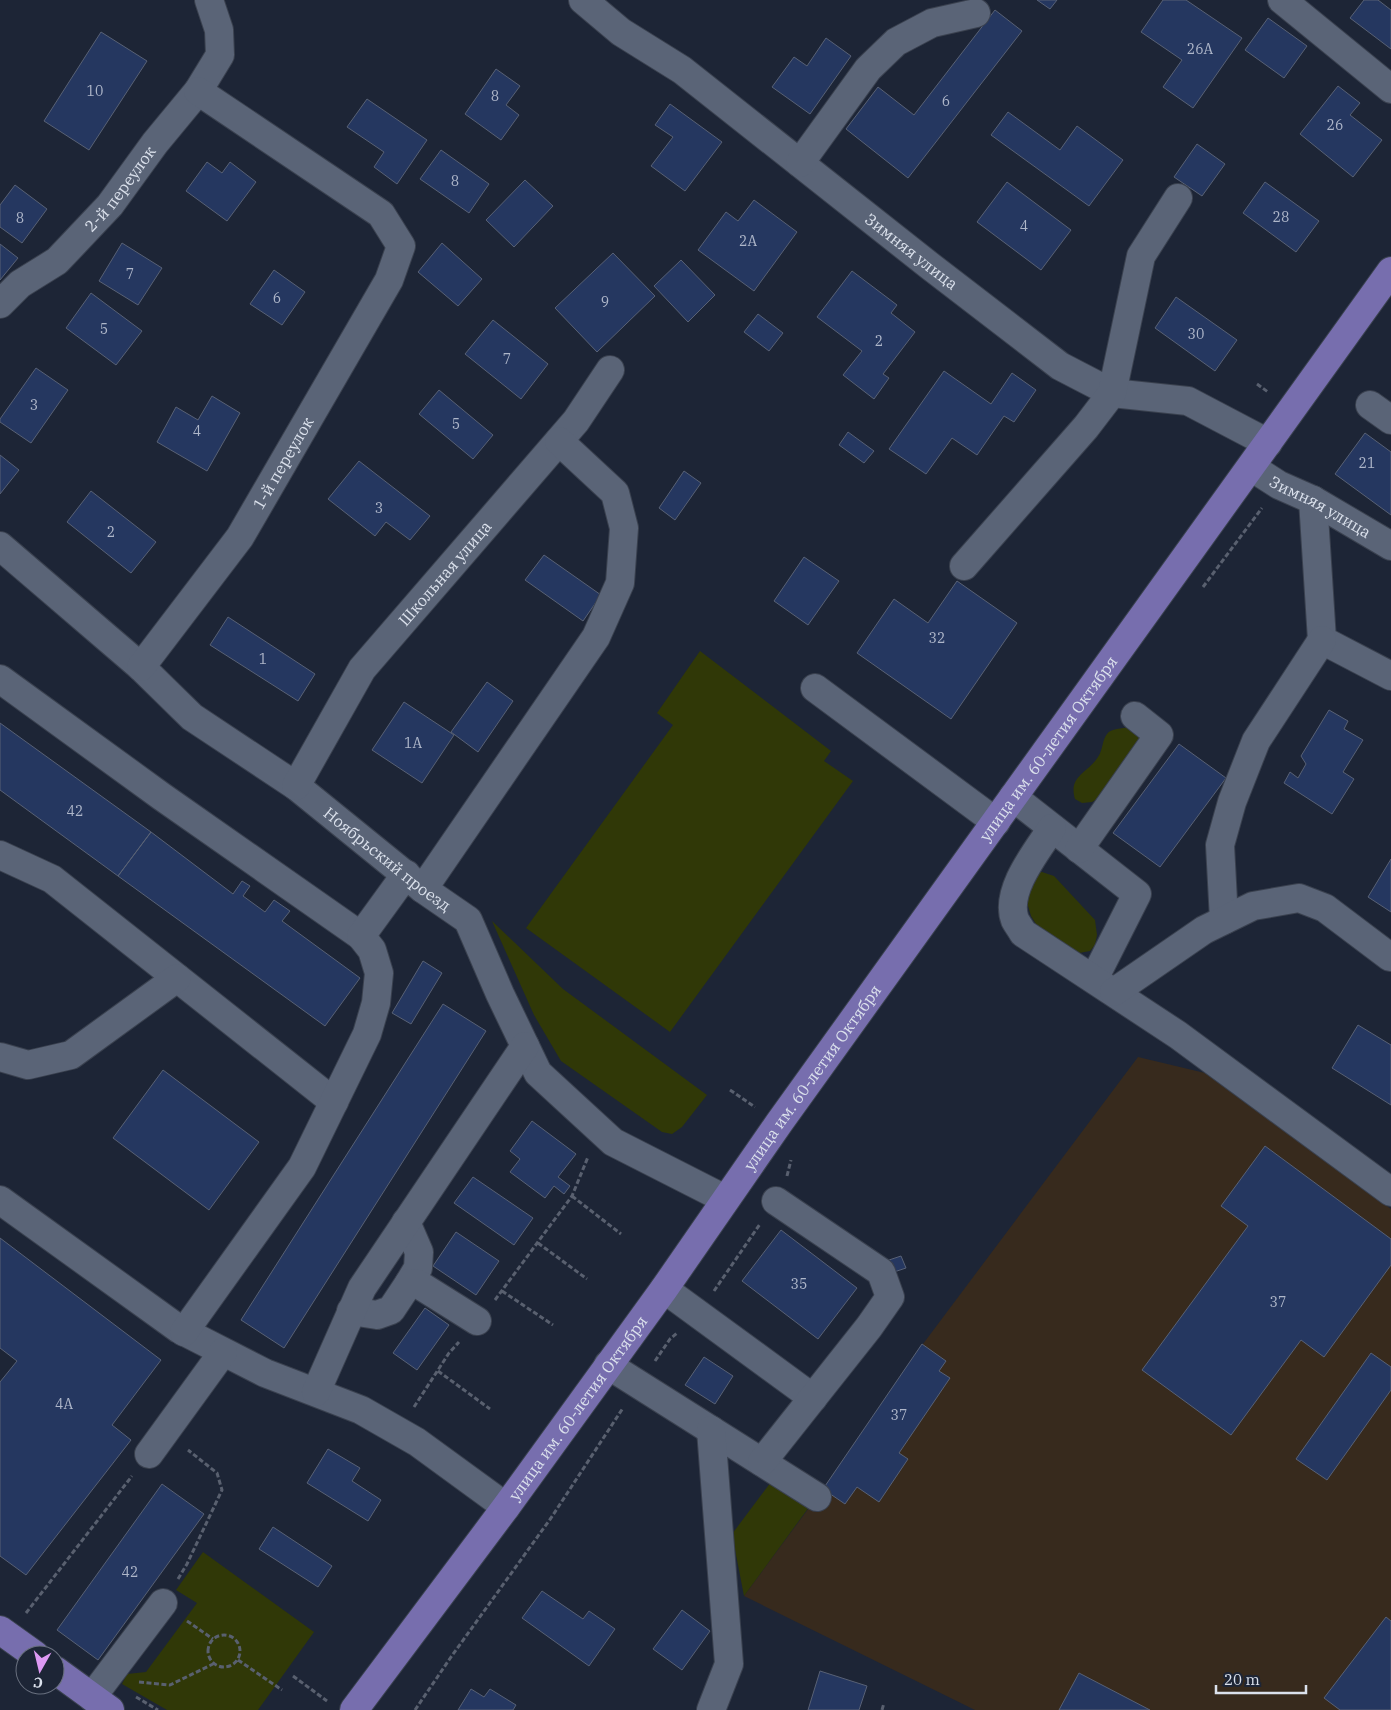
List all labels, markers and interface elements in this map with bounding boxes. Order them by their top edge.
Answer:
house number: 26А [1187,40,1214,58]
house number: 10 [87,82,103,100]
house number: 8 [491,87,499,105]
house number: 6 [942,92,950,110]
house number: 26 [1327,116,1343,134]
street label: 2-й переулок [80,141,160,236]
house number: 8 [451,172,459,190]
house number: 28 [1273,208,1289,226]
house number: 8 [16,209,24,227]
street label: Зимняя улица [861,209,962,294]
house number: 4 [1020,217,1028,235]
house number: 2А [739,232,757,250]
house number: 7 [126,265,134,283]
house number: 6 [273,289,281,307]
house number: 9 [601,293,609,311]
house number: 5 [100,320,108,338]
house number: 30 [1188,325,1204,343]
house number: 2 [875,332,883,350]
house number: 7 [503,350,511,368]
house number: 3 [30,396,38,414]
street label: 1-й переулок [248,412,318,513]
house number: 5 [452,415,460,433]
house number: 4 [193,422,201,440]
house number: 21 [1359,454,1375,472]
street label: Зимняя улица [1266,471,1375,542]
house number: 3 [375,499,383,517]
street label: Школьная улица [394,516,496,630]
house number: 2 [107,523,115,541]
house number: 32 [929,629,945,647]
house number: 1 [259,650,267,668]
street label: улица им. 60-летия Октября [975,652,1121,845]
house number: 1А [404,734,422,752]
house number: 42 [67,802,83,820]
street label: Ноябрьский проезд [320,803,455,915]
street label: улица им. 60-летия Октября [739,981,885,1174]
house number: 35 [791,1275,807,1293]
house number: 37 [1270,1293,1286,1311]
street label: улица им. 60-летия Октября [504,1312,652,1504]
house number: 4А [55,1395,73,1413]
house number: 37 [891,1406,907,1424]
house number: 42 [122,1563,138,1581]
north arrow [15,1645,65,1695]
scale bar [1216,1662,1306,1694]
text: 20 m [1224,1670,1260,1689]
text: С [32,1673,44,1692]

